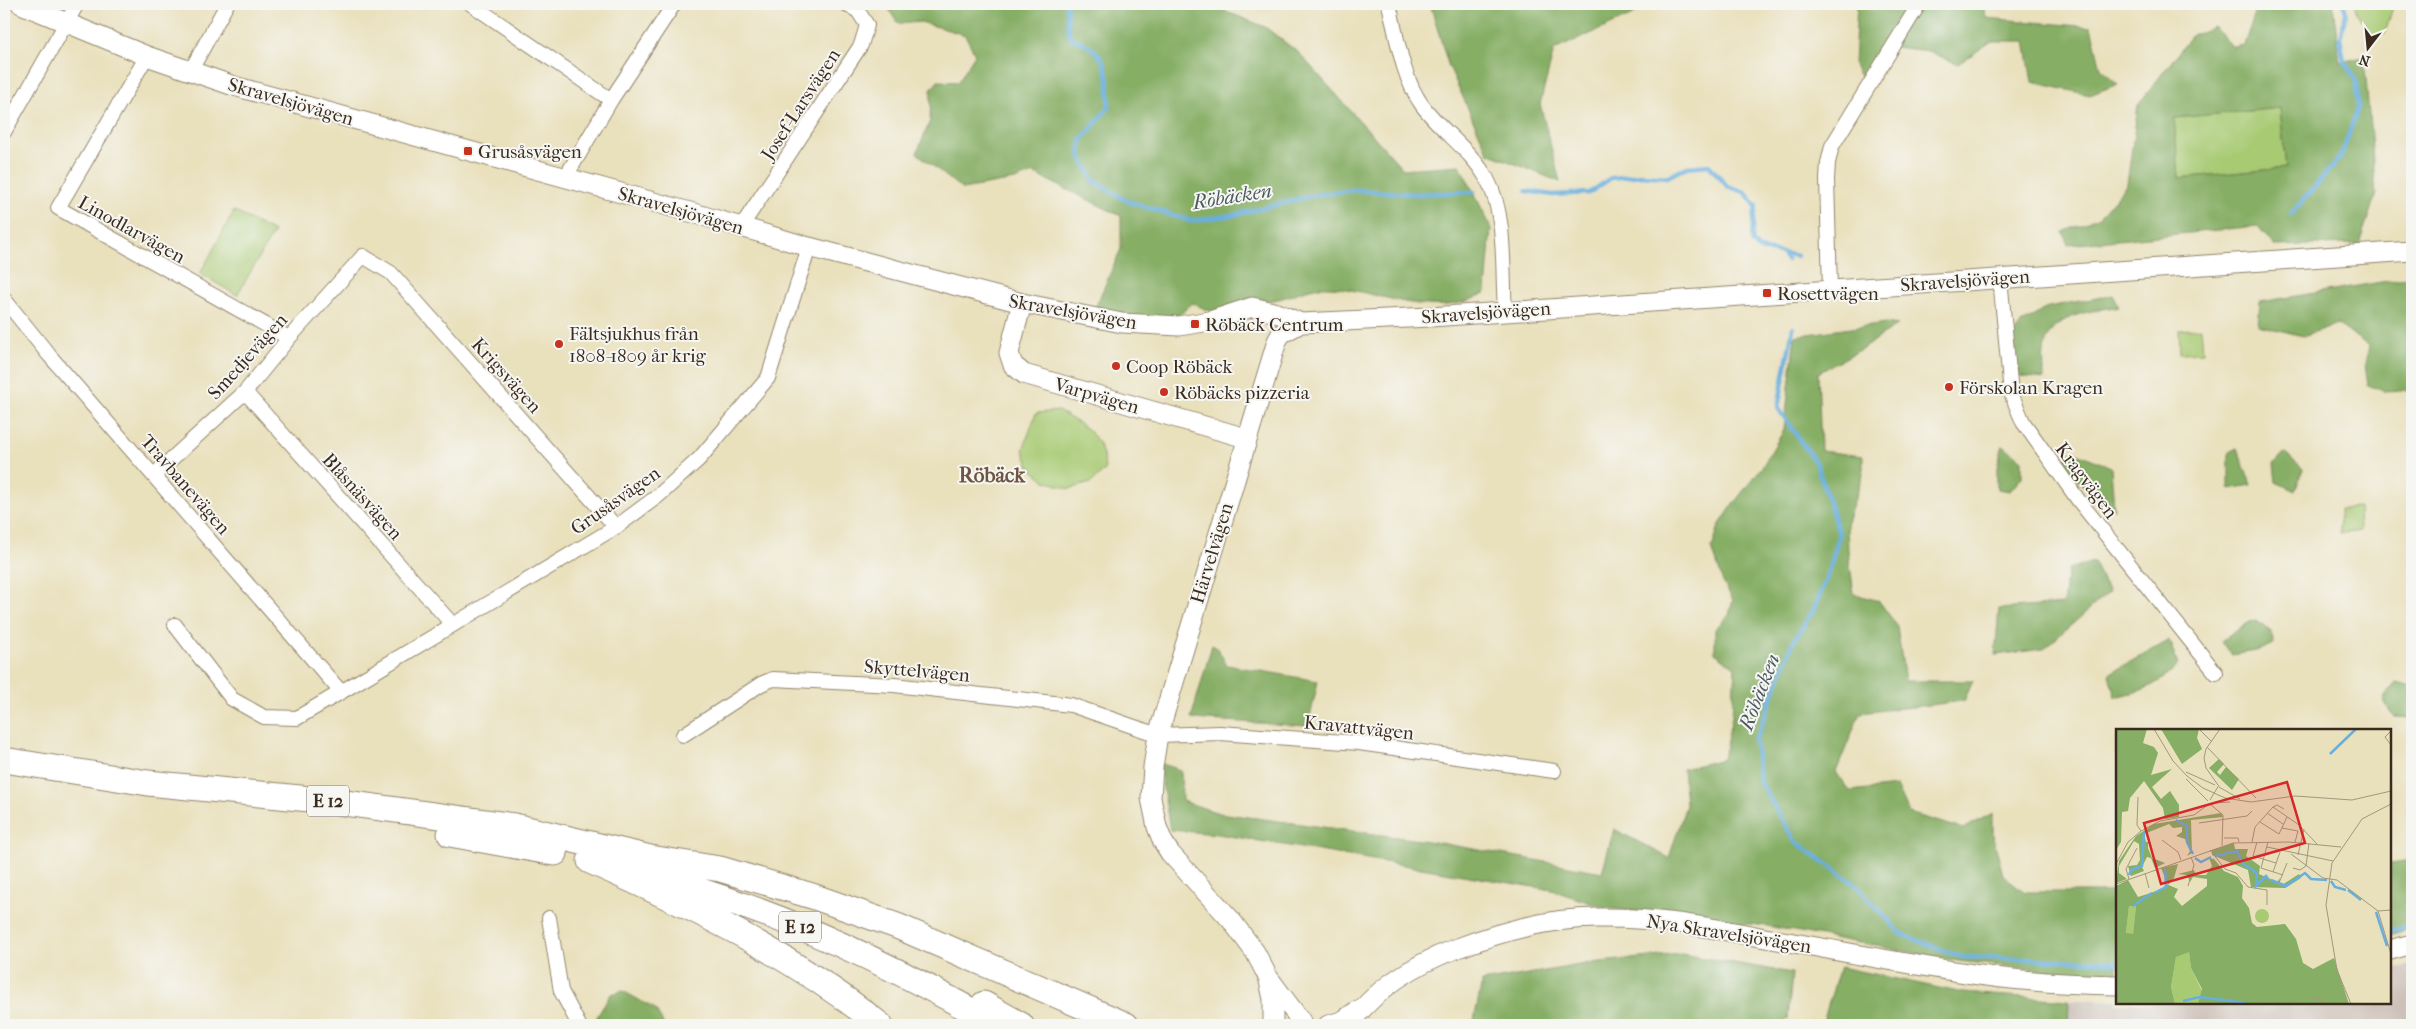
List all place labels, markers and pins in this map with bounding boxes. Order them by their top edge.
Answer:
place label: Grusåsvägen [478,141,582,163]
marker: Grusåsvägen [462,145,474,157]
place label: Rosettvägen [1777,283,1879,305]
marker: Rosettvägen [1761,287,1773,299]
place label: Röbäck Centrum [1205,314,1344,336]
marker: Röbäck Centrum [1189,318,1201,330]
place label: Fältsjukhus från 1808-1809 år krig [569,323,707,367]
marker: Fältsjukhus från 1808-1809 år krig [553,338,565,350]
place label: Coop Röbäck [1126,356,1233,378]
marker: Coop Röbäck [1110,360,1122,372]
place label: Förskolan Kragen [1959,377,2103,399]
marker: Förskolan Kragen [1943,381,1955,393]
place label: Röbäcks pizzeria [1174,382,1310,404]
marker: Röbäcks pizzeria [1158,386,1170,398]

